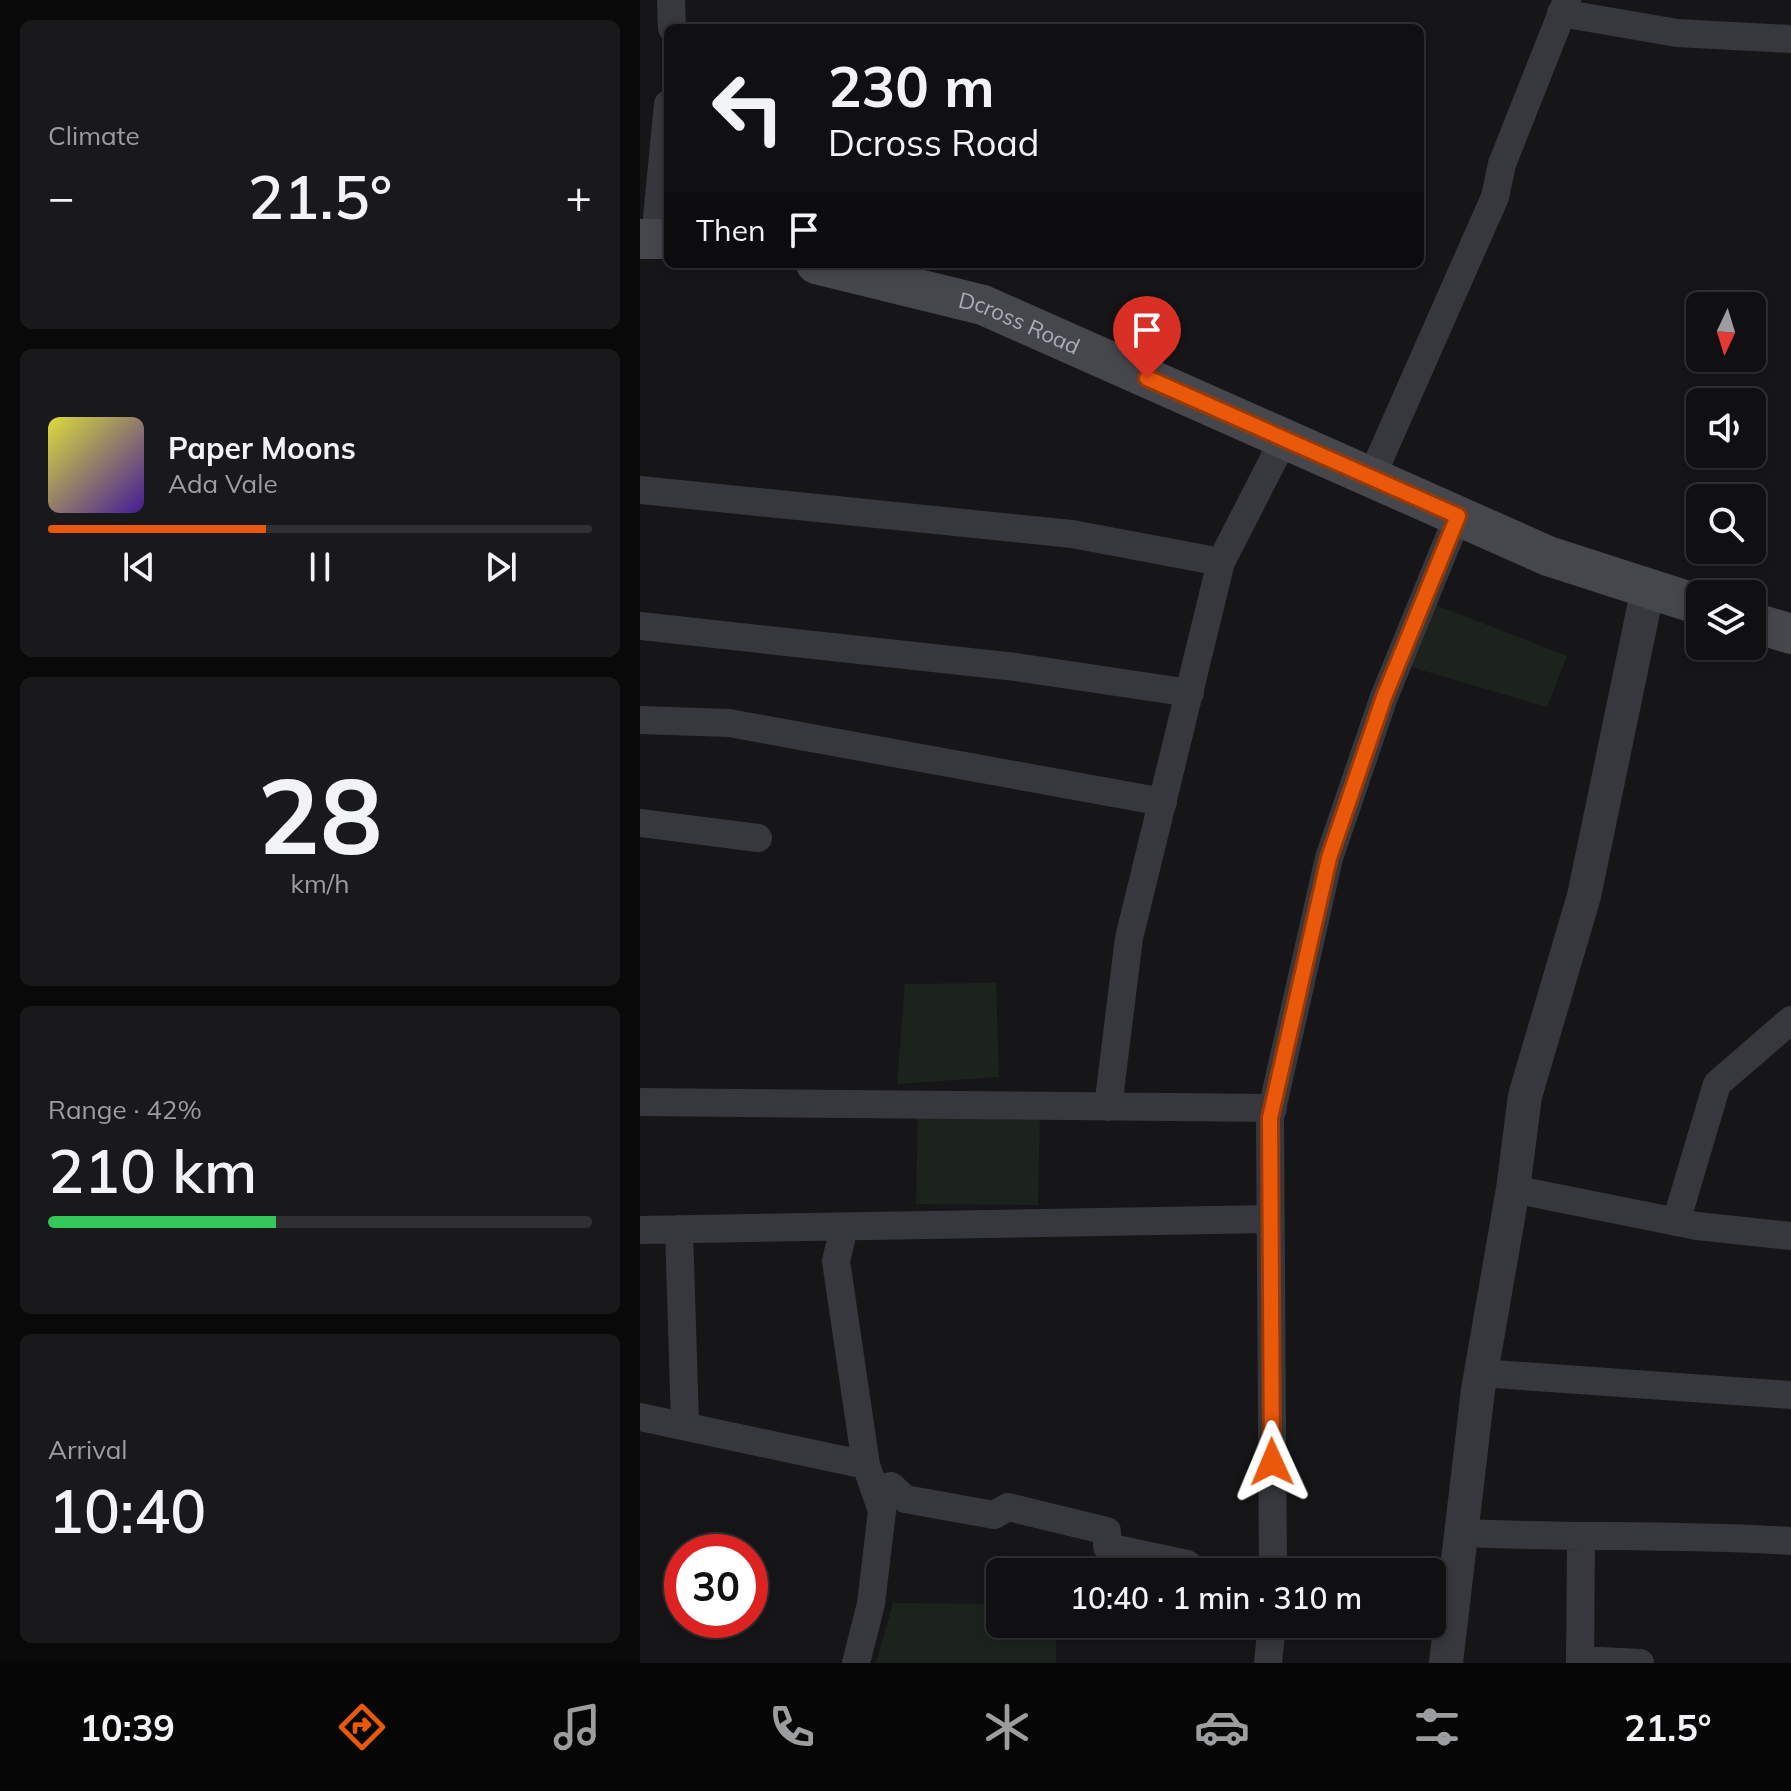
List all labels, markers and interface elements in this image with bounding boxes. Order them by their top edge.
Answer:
text: 230 m [828,51,995,121]
icon: left [696,56,800,160]
text: Climate [48,119,140,152]
text: Dcross Road [828,120,1039,165]
text: 21.5° [248,159,392,234]
text: − [48,169,74,224]
text: + [566,169,592,224]
icon: arrive [782,208,826,252]
text: Then [696,211,766,249]
street label: Dcross Road [956,286,1084,360]
north arrow [1686,292,1766,372]
map controls [1686,292,1766,660]
pin [1113,296,1181,378]
icon: arrive [1125,308,1169,352]
button: sound [1686,388,1766,468]
text: Paper Moons [168,429,356,467]
text: Ada Vale [168,467,278,500]
button: search [1686,484,1766,564]
icon: previous [117,545,161,589]
icon: pause [298,545,342,589]
icon: next [479,545,523,589]
button: layers [1686,580,1766,660]
text: 28 [258,749,382,880]
text: km/h [291,867,349,900]
text: Range · 42% [48,1093,202,1126]
text: 210 km [48,1133,257,1208]
position arrow [1230,1420,1314,1504]
text: Arrival [48,1433,128,1466]
text: 10:40 [48,1473,206,1548]
speed limit sign: 30 [664,1534,768,1638]
text: 10:40 · 1 min · 310 m [1070,1579,1362,1617]
icon: directions [334,1699,390,1755]
icon: music [549,1699,605,1755]
icon: phone [764,1699,820,1755]
icon: climate [979,1699,1035,1755]
icon: car [1194,1699,1250,1755]
icon: filters [1409,1699,1465,1755]
text: 10:39 [80,1705,175,1750]
text: 21.5° [1624,1705,1711,1750]

